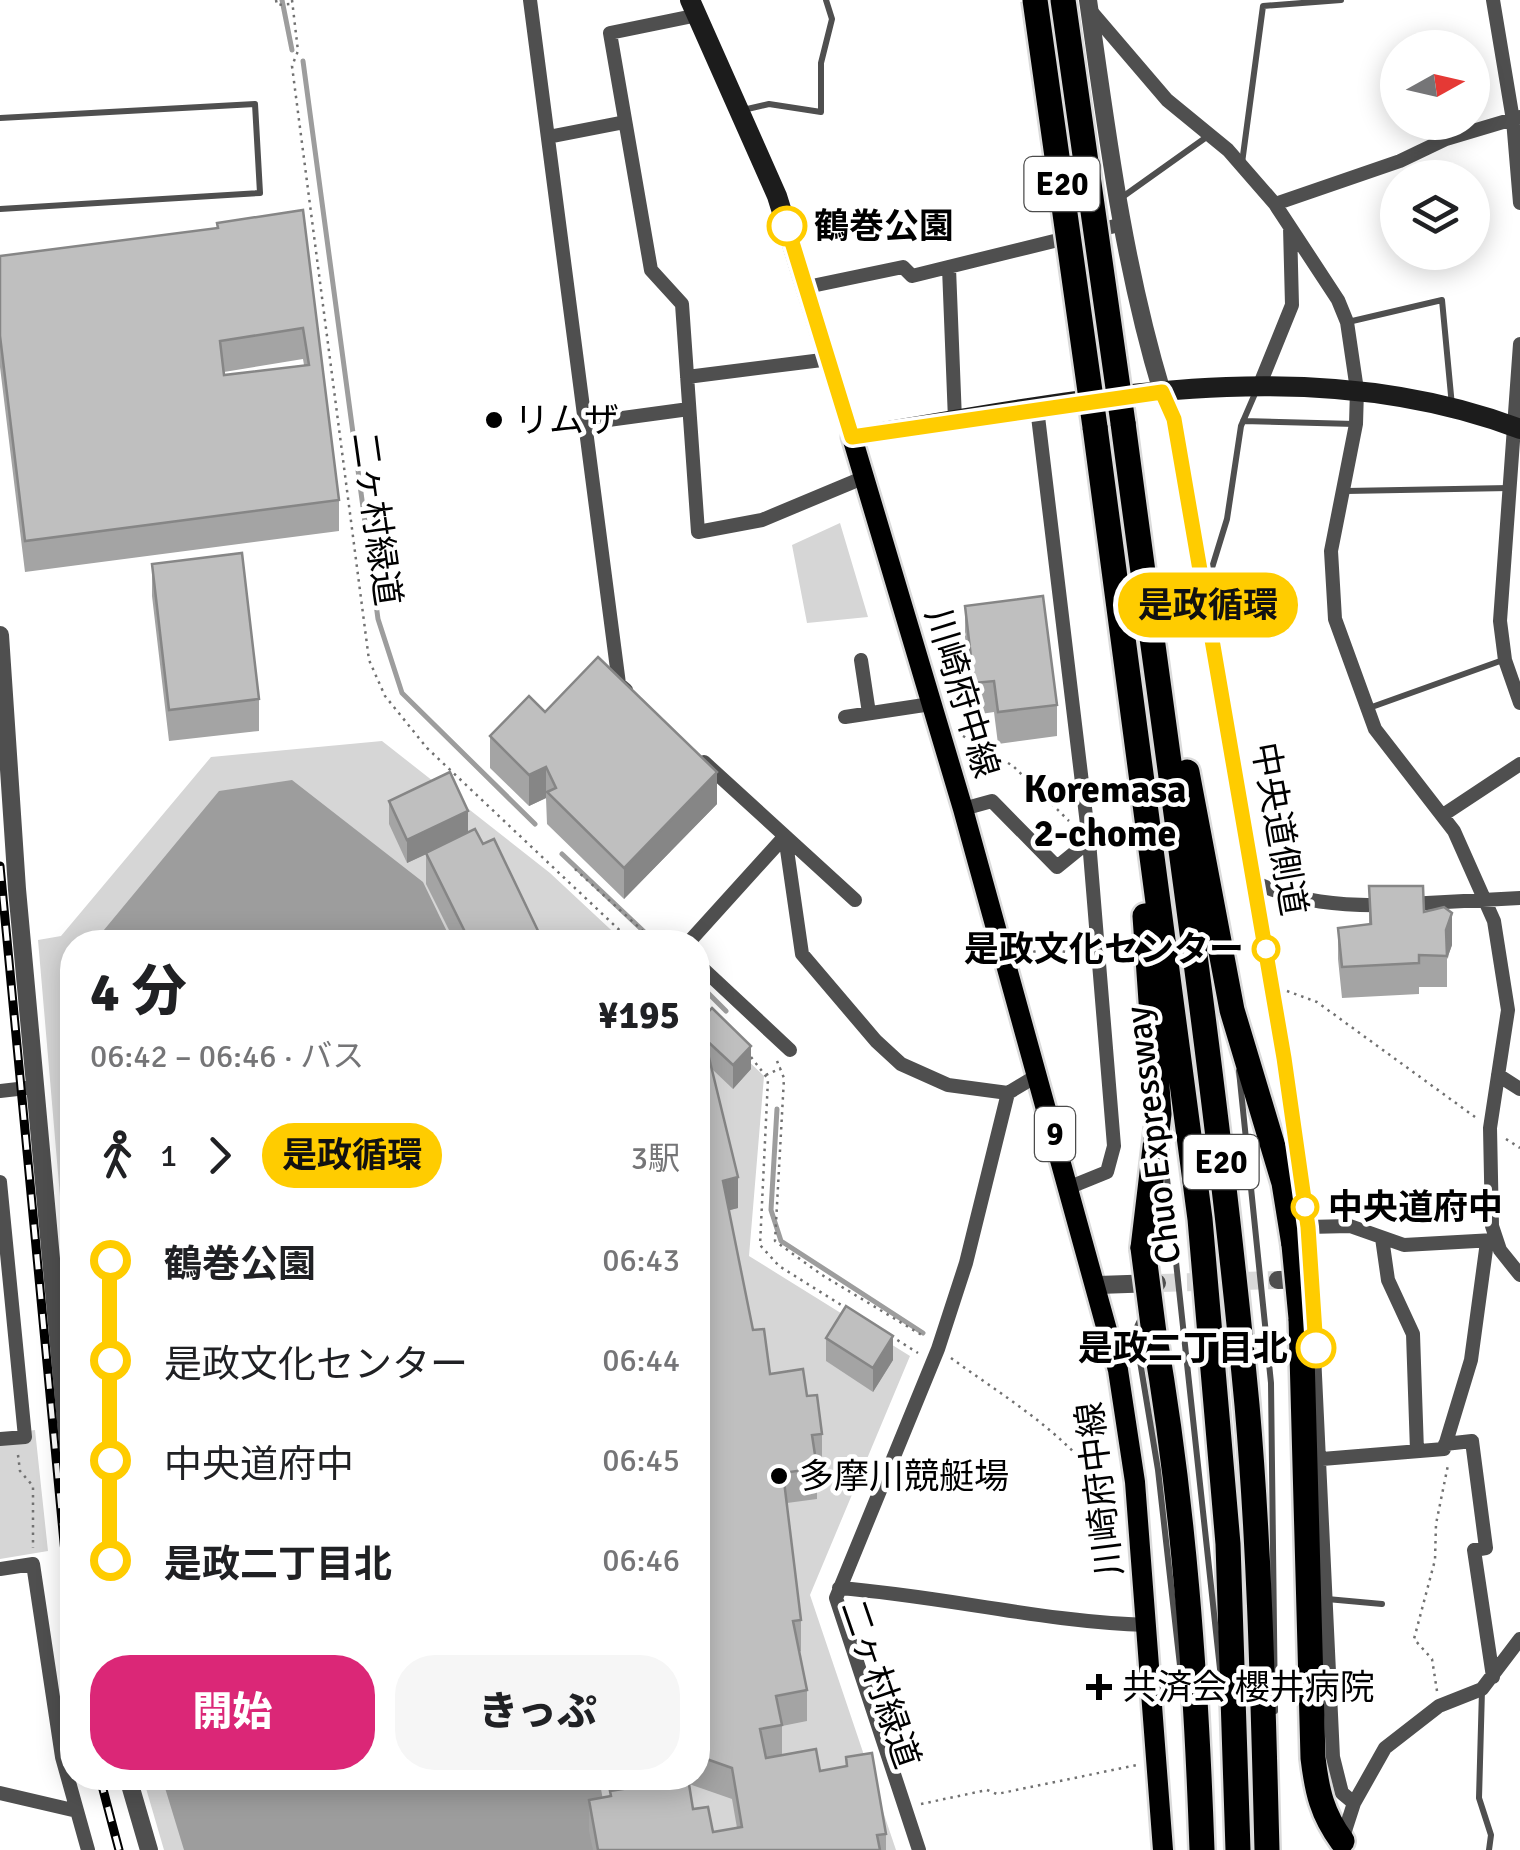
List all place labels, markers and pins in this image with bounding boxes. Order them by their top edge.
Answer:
place label: 鶴巻公園 [814,205,954,248]
marker: 鶴巻公園 [768,207,806,245]
place label: リムザ [514,399,619,442]
marker: リムザ [483,409,505,431]
place label: 是政文化センター [964,928,1244,971]
marker: 是政文化センター [1253,936,1279,962]
place label: 中央道府中 [1328,1186,1503,1229]
marker: 中央道府中 [1292,1194,1318,1220]
place label: 是政二丁目北 [1078,1327,1288,1370]
marker: 是政二丁目北 [1297,1329,1335,1367]
place label: 多摩川競艇場 [799,1455,1009,1498]
marker: 多摩川競艇場 [768,1465,790,1487]
place label: 共済会 櫻井病院 [1122,1666,1375,1709]
marker: 共済会 櫻井病院 [1086,1674,1112,1700]

